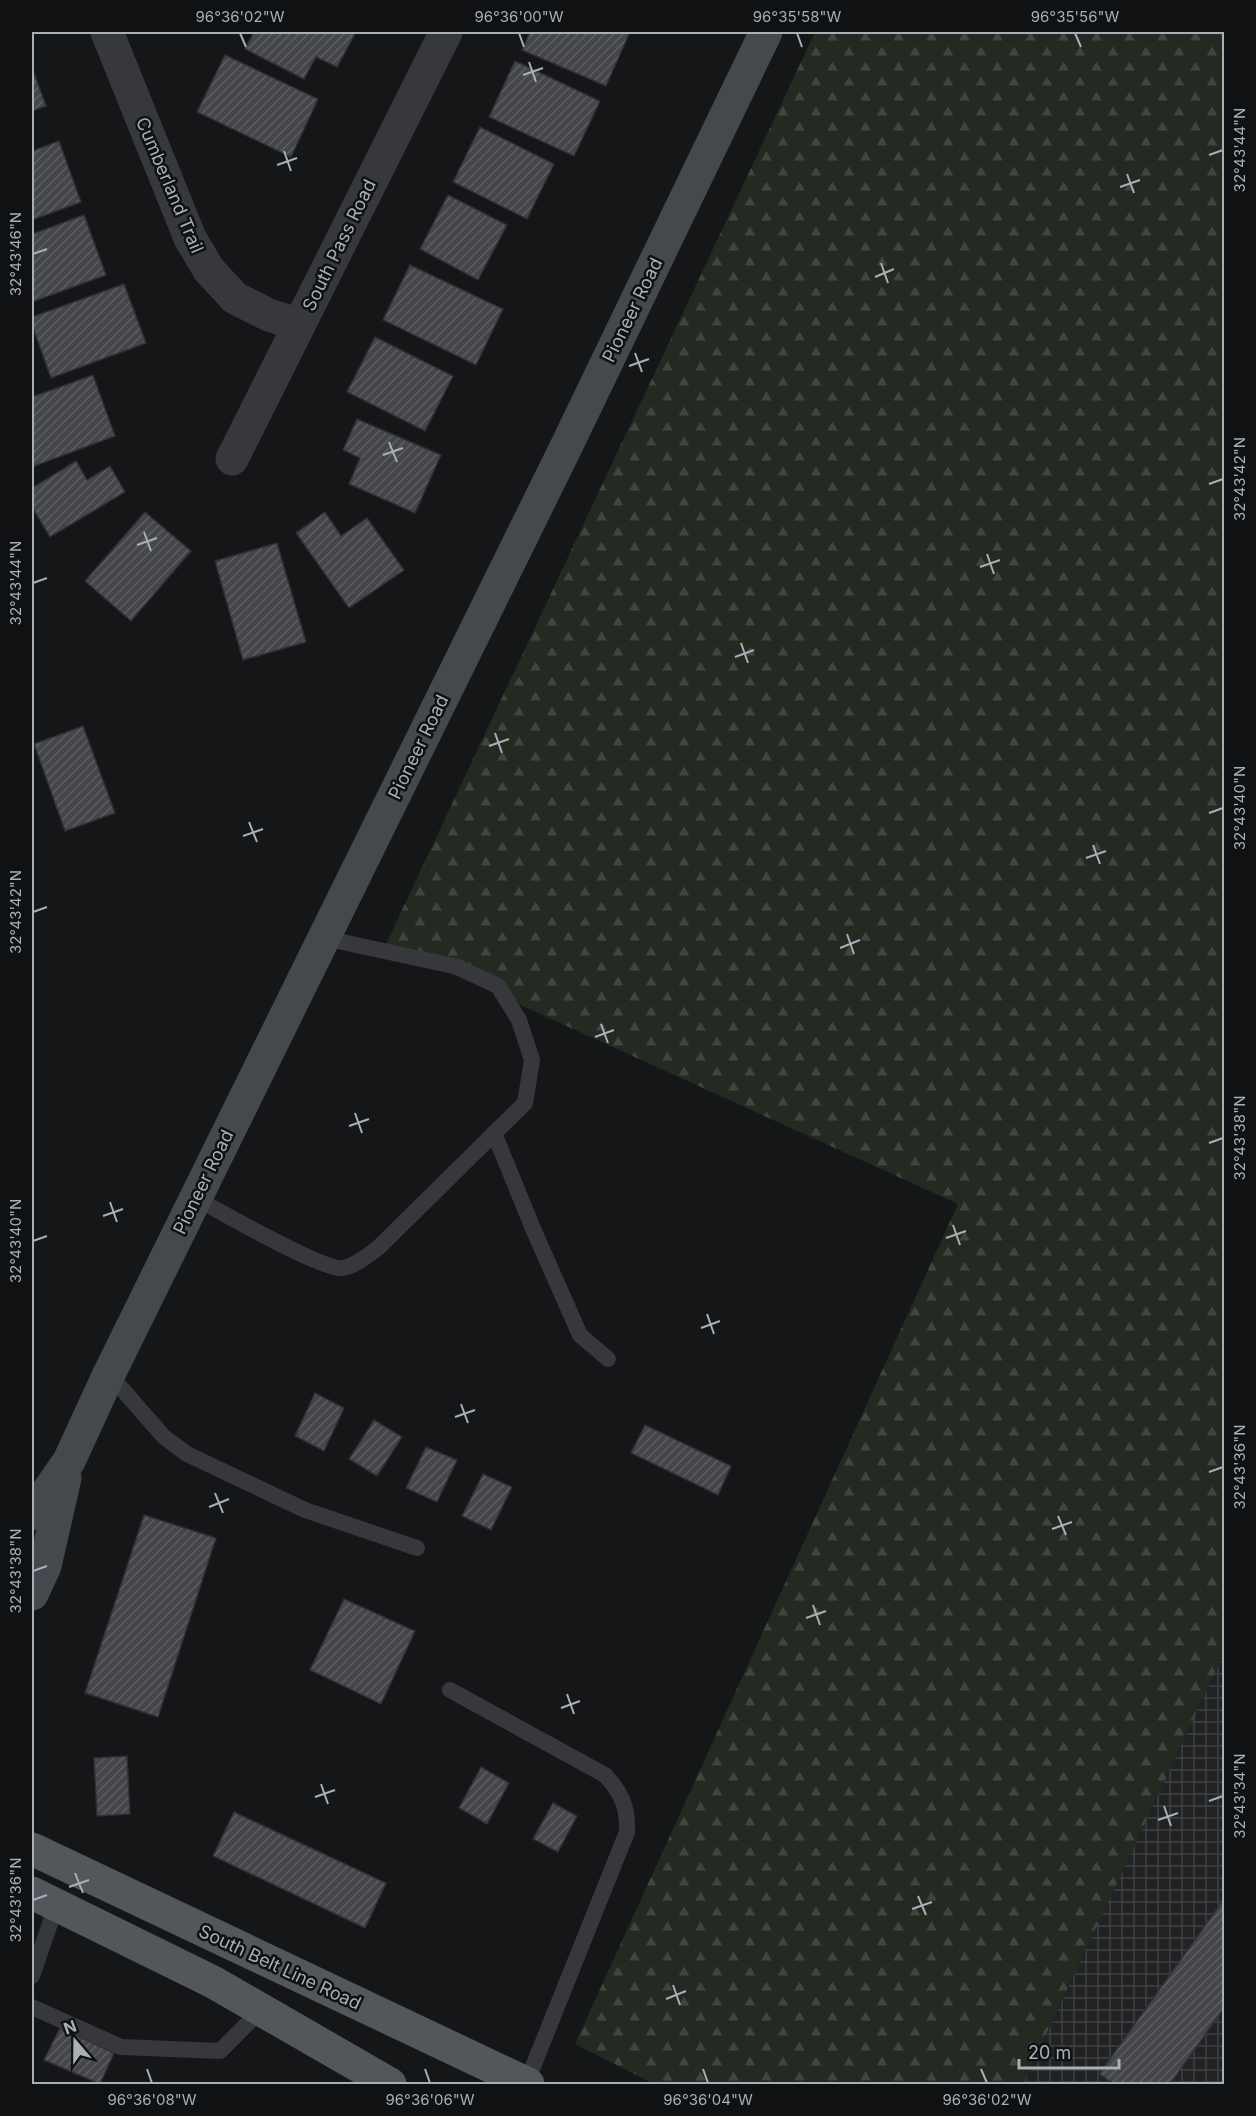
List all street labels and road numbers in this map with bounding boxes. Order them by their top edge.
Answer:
street label: Cumberland Trail [132,114,208,256]
street label: South Pass Road [298,176,380,314]
street label: Pioneer Road [598,254,666,366]
street label: Pioneer Road [384,691,452,803]
street label: Pioneer Road [169,1126,237,1238]
street label: South Belt Line Road [196,1920,364,2014]

